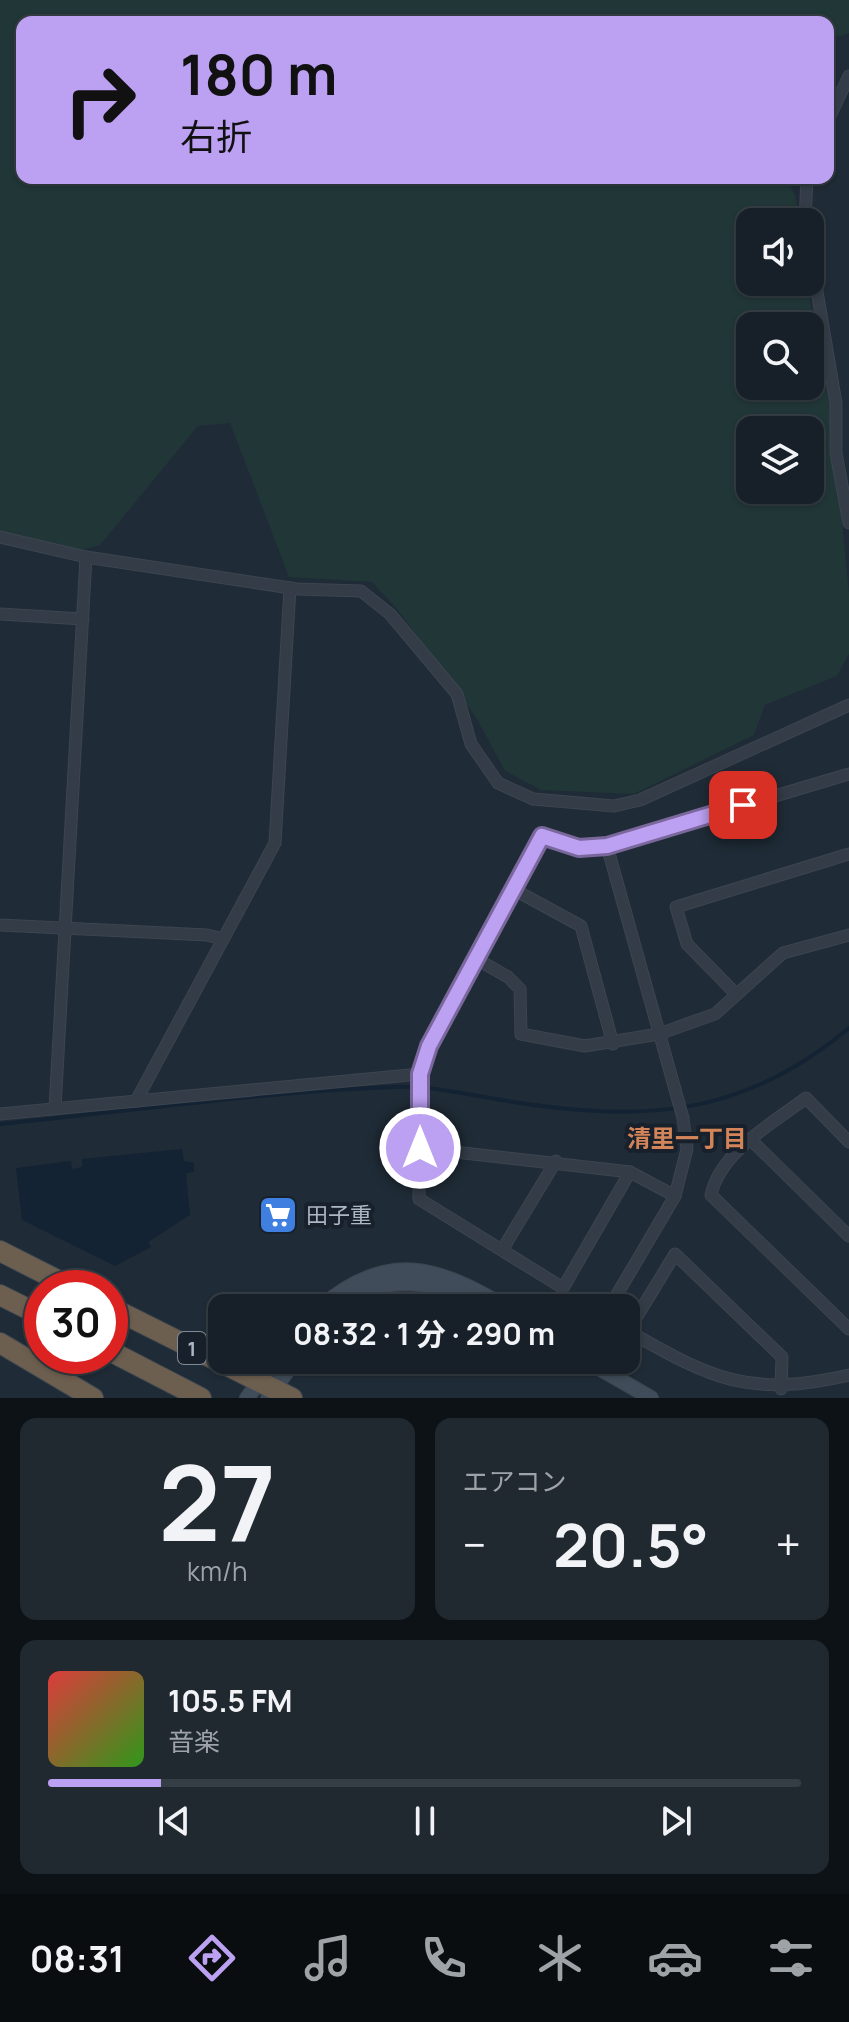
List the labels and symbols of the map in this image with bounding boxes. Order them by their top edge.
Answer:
pin [709,771,777,839]
position arrow [378,1106,462,1190]
district label: 清里一丁目 [627,1121,747,1154]
supermarket icon: 田子重 [257,1194,299,1236]
place label: 田子重 [306,1200,372,1230]
speed limit sign: 30 [24,1270,128,1374]
road number: 1 [178,1332,206,1364]

